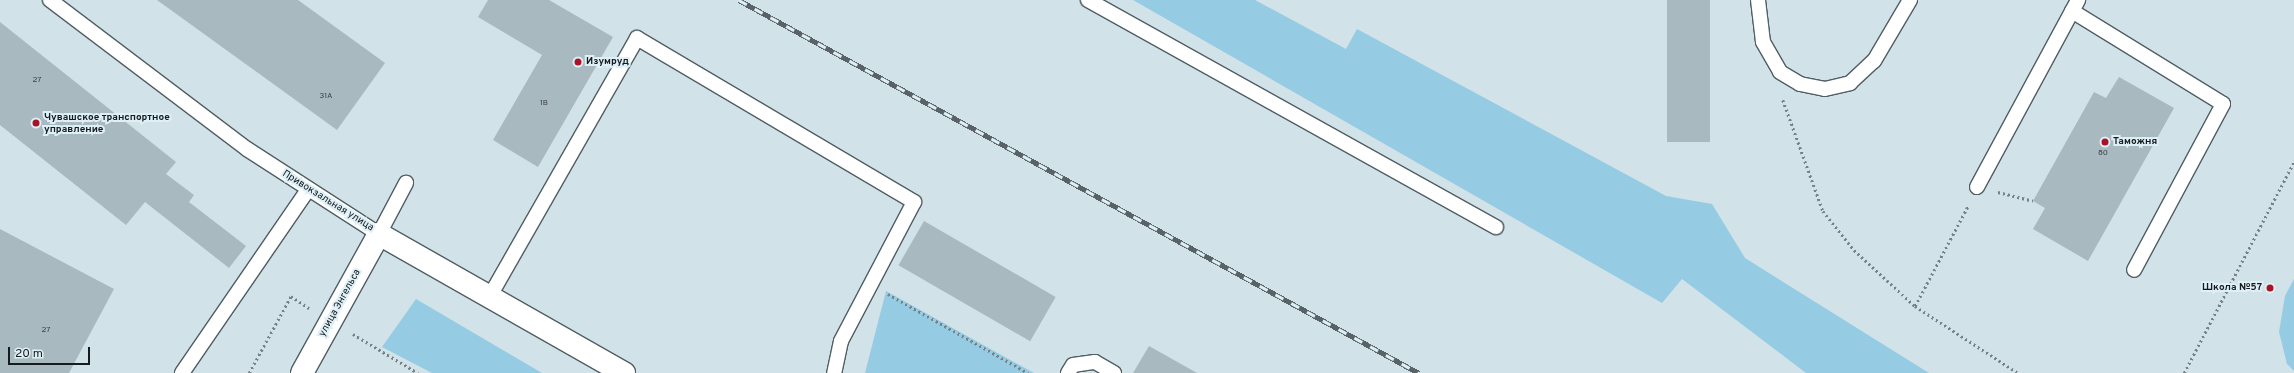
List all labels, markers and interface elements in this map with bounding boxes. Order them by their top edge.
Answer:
place label: Изумруд [586,56,629,68]
marker: Изумруд [573,57,583,67]
house number: 27 [33,76,41,86]
house number: 31А [320,92,332,102]
house number: 1В [540,99,548,109]
place label: Чувашское транспортное управление [44,111,170,134]
marker: Чувашское транспортное управление [31,118,41,128]
place label: Таможня [2113,136,2157,148]
marker: Таможня [2100,137,2110,147]
house number: 80 [2098,149,2108,159]
street label: Привокзальная улица [280,168,376,234]
street label: улица Энгельса [317,267,363,339]
place label: Школа №57 [2202,282,2262,294]
marker: Школа №57 [2265,283,2275,293]
house number: 27 [42,326,50,336]
scale bar [10,339,92,365]
text: 20 m [15,346,43,362]

